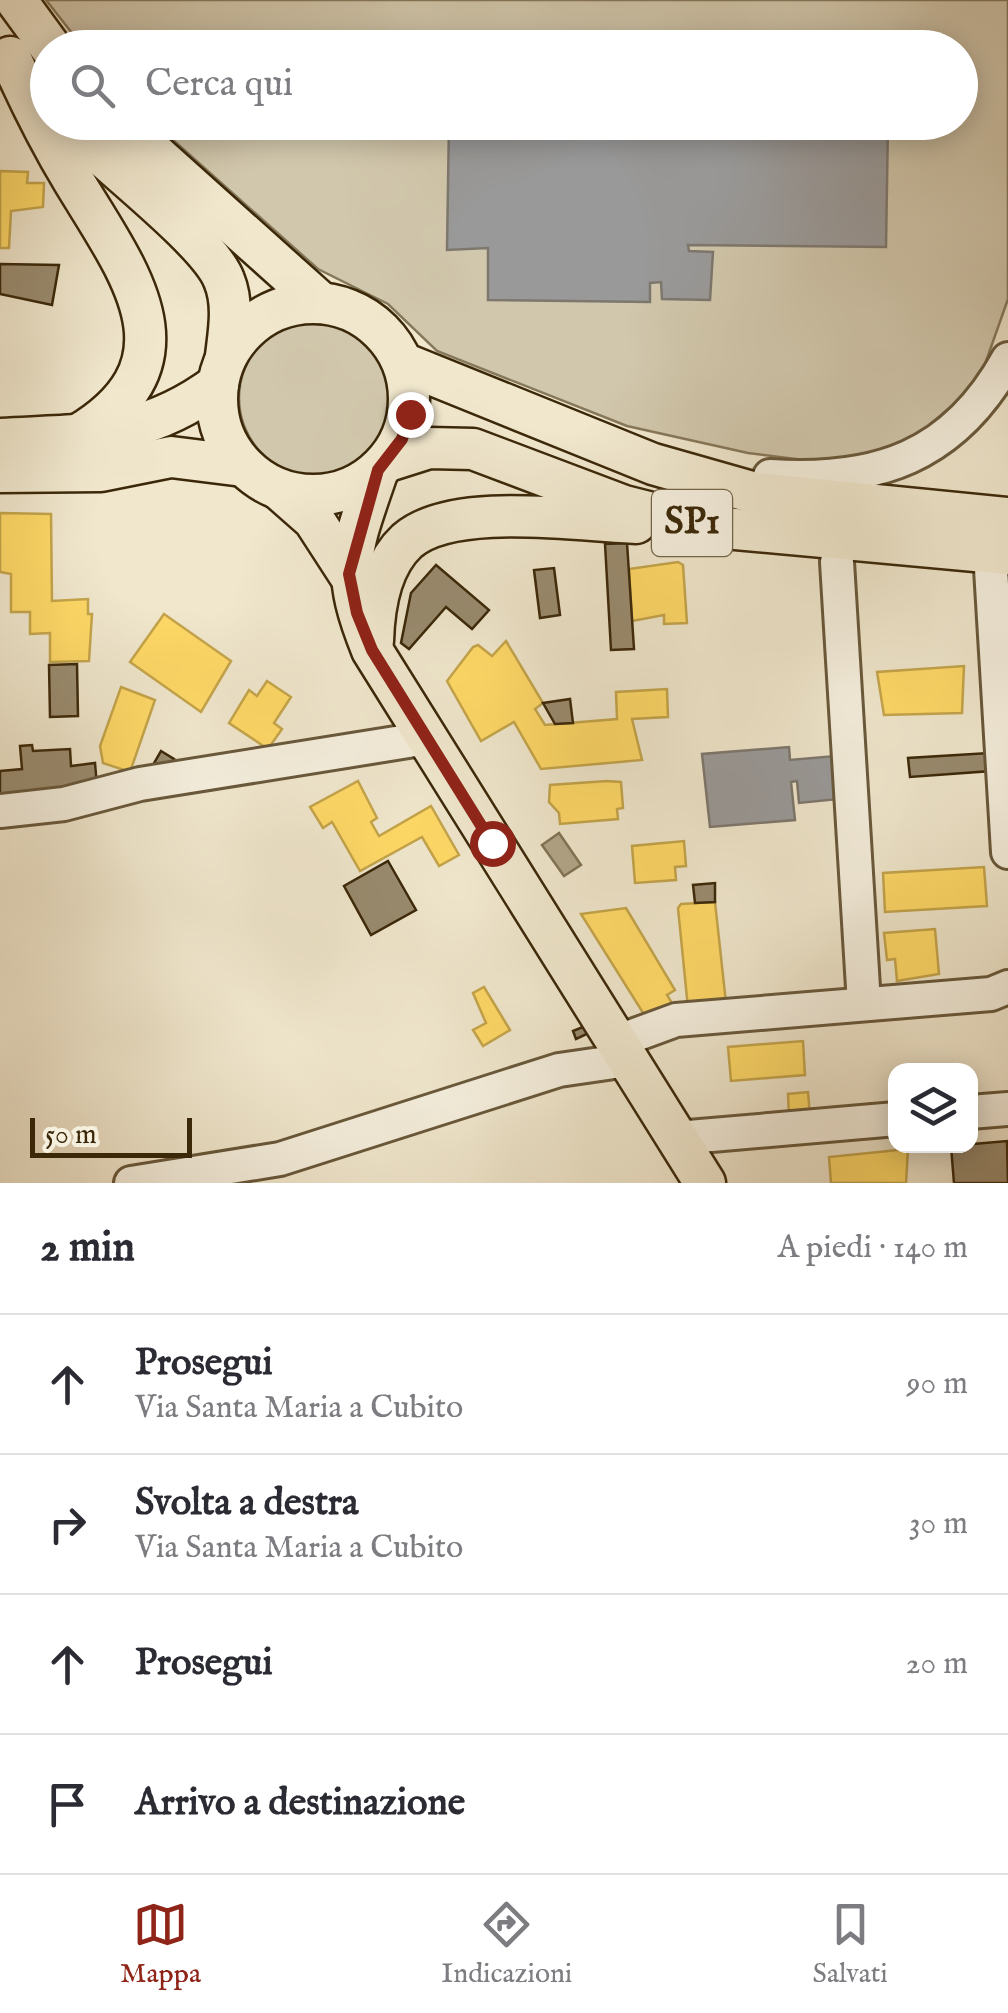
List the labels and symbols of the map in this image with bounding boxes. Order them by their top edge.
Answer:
route end [388,392,434,438]
road number: SP1 [652,490,732,556]
route start [470,821,516,867]
scale bar [30,1113,192,1158]

